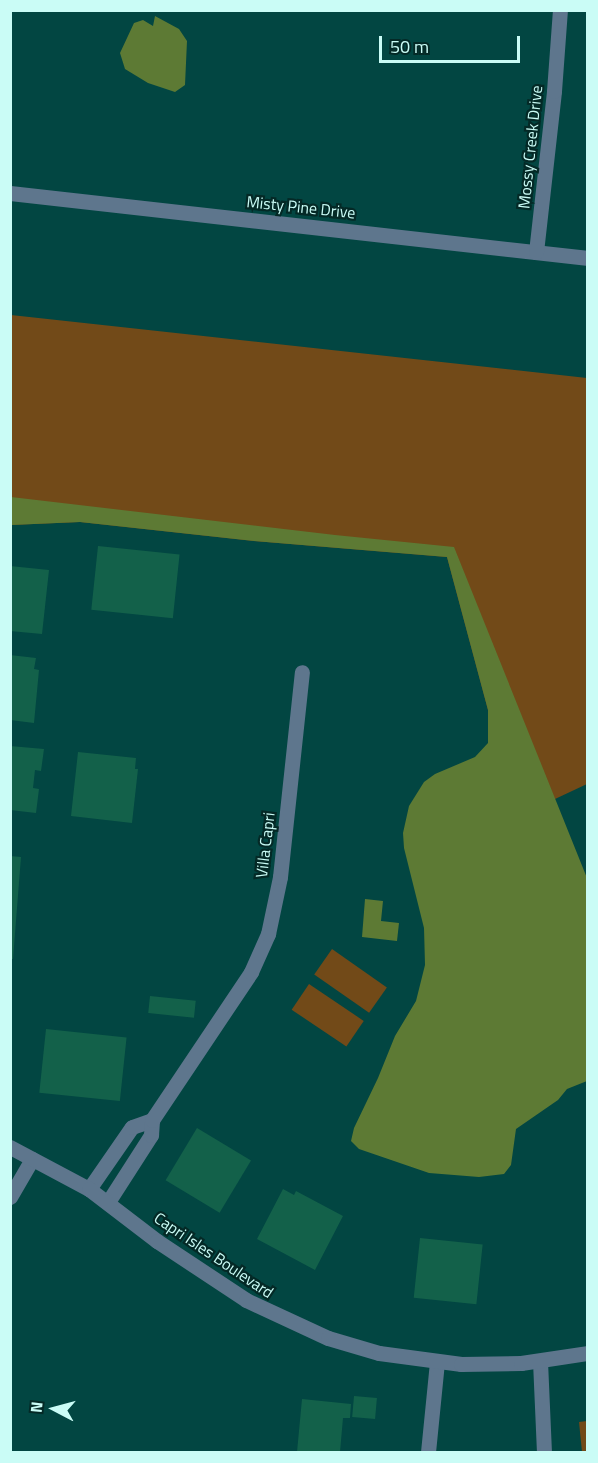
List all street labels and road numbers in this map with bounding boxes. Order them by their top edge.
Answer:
street label: Mossy Creek Drive [514,84,546,210]
street label: Misty Pine Drive [246,192,356,222]
street label: Villa Capri [251,811,279,879]
street label: Capri Isles Boulevard [151,1208,277,1302]

